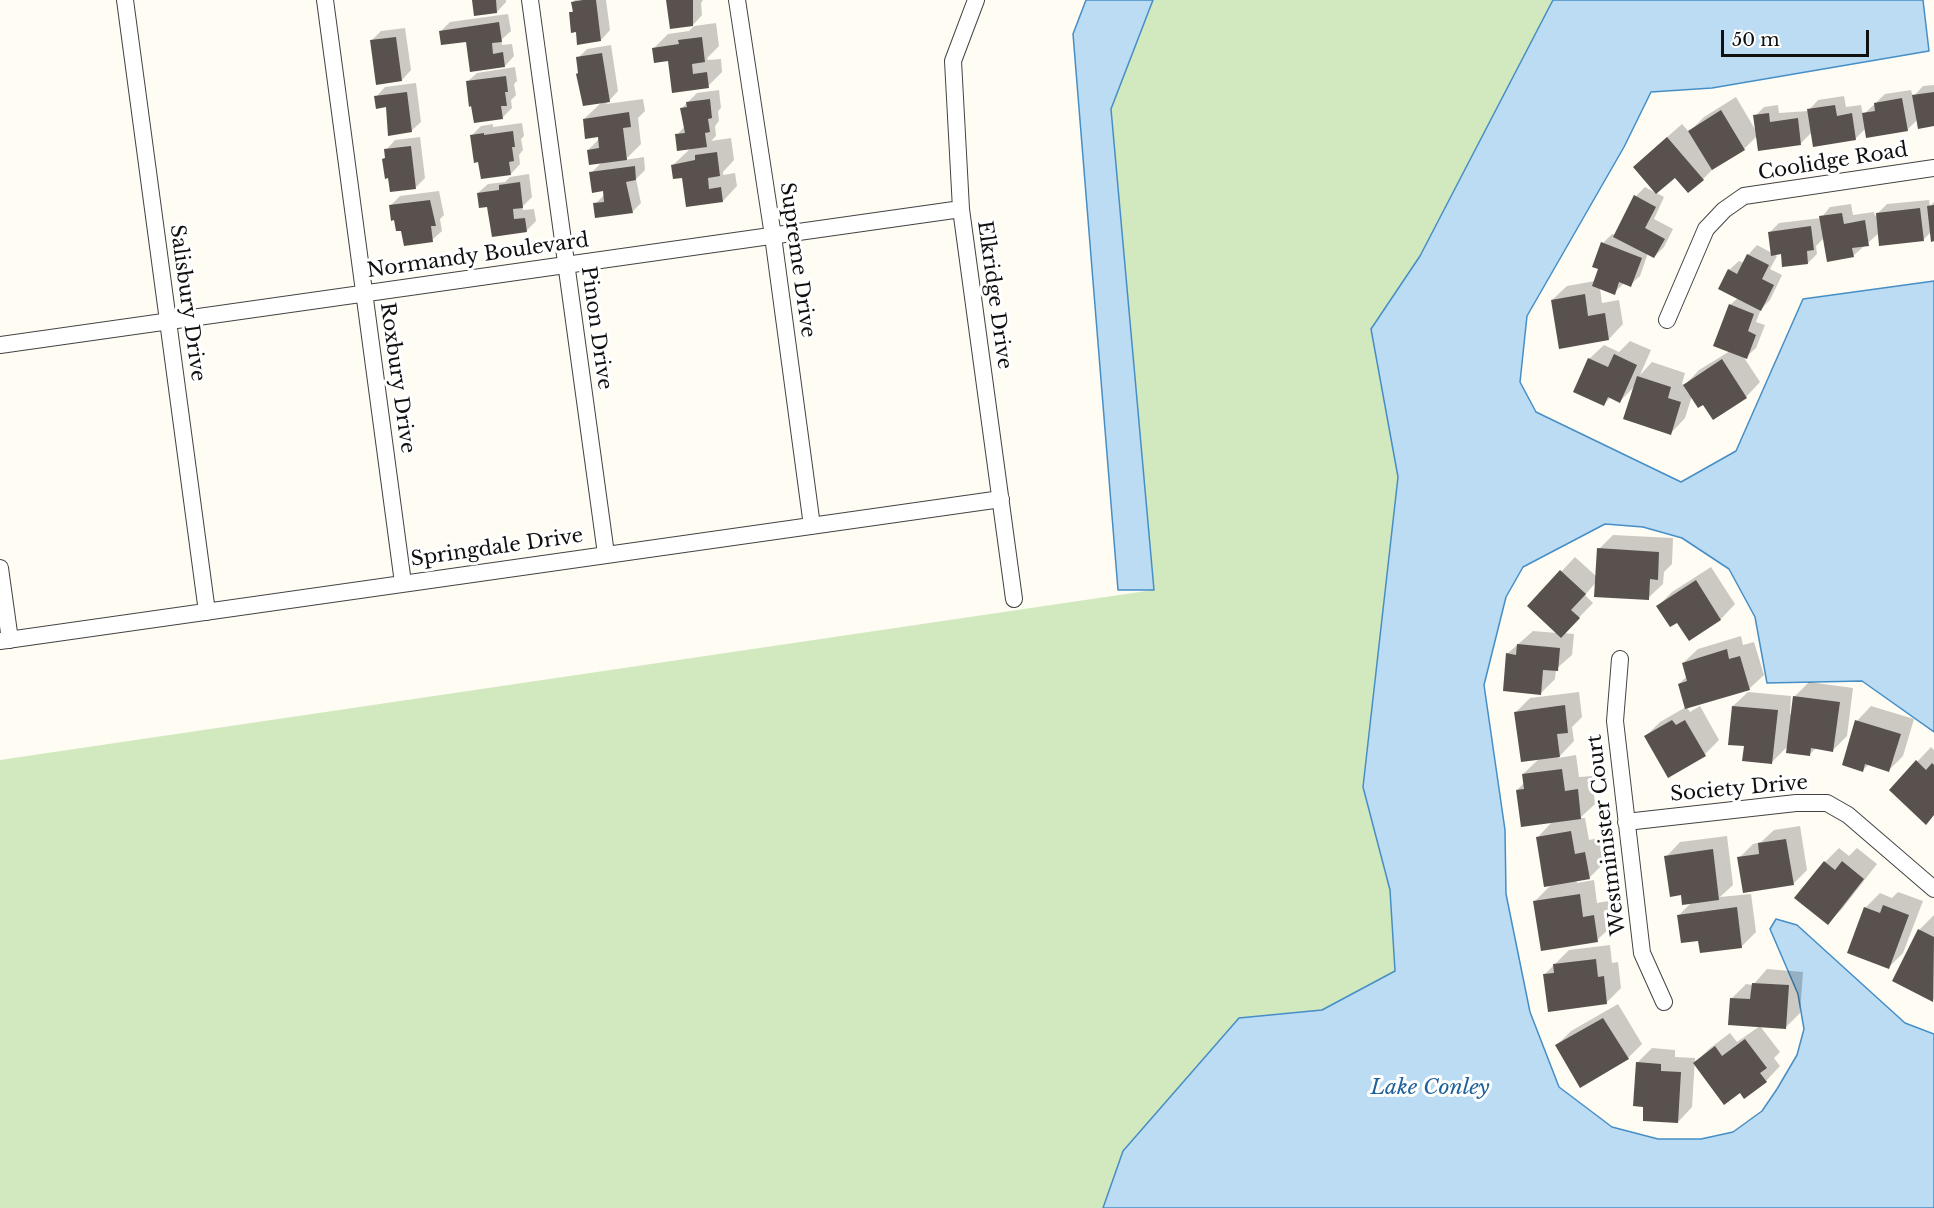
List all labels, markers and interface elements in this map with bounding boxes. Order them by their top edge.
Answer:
scale bar [1724,18,1872,56]
text: 50 m [1732,29,1780,51]
street label: Coolidge Road [1756,138,1910,186]
street label: Supreme Drive [774,181,820,339]
street label: Elkridge Drive [972,219,1016,371]
street label: Salisbury Drive [164,223,210,383]
street label: Normandy Boulevard [366,229,590,283]
street label: Pinon Drive [575,265,617,391]
street label: Roxbury Drive [375,301,419,455]
street label: Springdale Drive [409,524,585,572]
street label: Westminister Court [1583,733,1631,937]
street label: Society Drive [1669,771,1809,807]
water label: Lake Conley [1370,1075,1490,1101]

